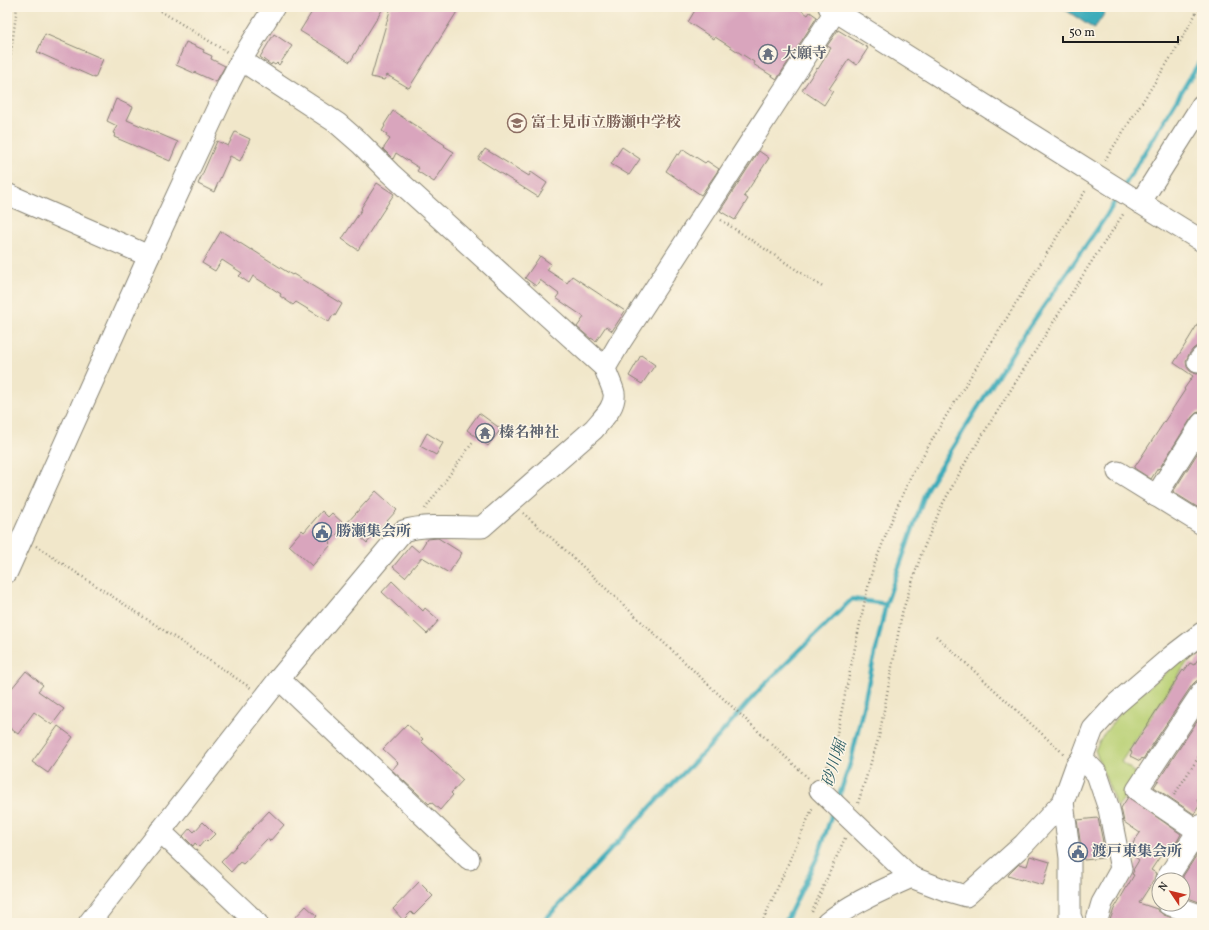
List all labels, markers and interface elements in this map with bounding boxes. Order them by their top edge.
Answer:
scale bar [1063,18,1178,44]
text: 50 m [1069,25,1095,41]
temple icon: 大願寺 [757,43,779,65]
place label: 大願寺 [782,44,827,65]
school or university icon: 富士見市立勝瀬中学校 [506,112,528,134]
place label: 富士見市立勝瀬中学校 [531,113,681,134]
temple icon: 榛名神社 [474,422,496,444]
place label: 榛名神社 [499,423,559,444]
public building icon: 勝瀬集会所 [311,521,333,543]
place label: 勝瀬集会所 [336,522,411,543]
water label: 砂川堀 [817,735,853,790]
public building icon: 渡戸東集会所 [1067,841,1089,863]
place label: 渡戸東集会所 [1092,842,1182,863]
north arrow [1151,872,1191,912]
text: N [1156,880,1172,895]

